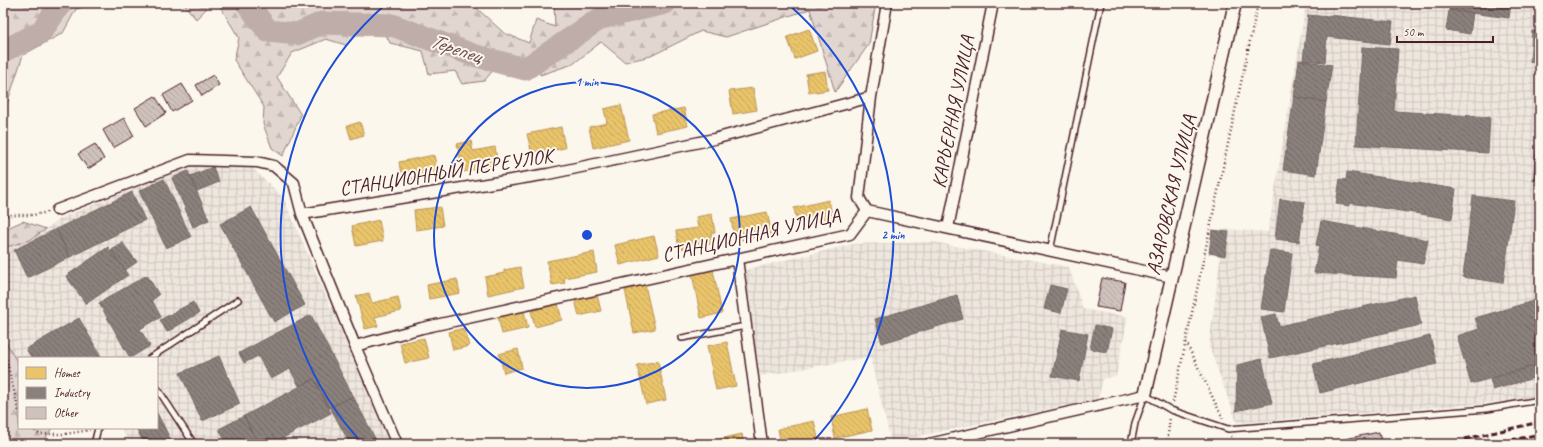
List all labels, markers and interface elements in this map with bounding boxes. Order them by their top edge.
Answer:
scale bar [1397,18,1493,44]
text: 50 m [1403,24,1425,40]
water label: Терепец [427,27,488,70]
street label: КАРЬЕРНАЯ УЛИЦА [926,33,980,190]
text: 1 min [576,74,599,90]
street label: АЗАРОВСКАЯ УЛИЦА [1140,112,1202,277]
street label: СТАНЦИОННЫЙ ПЕРЕУЛОК [338,142,558,201]
street label: СТАНЦИОННАЯ УЛИЦА [660,202,843,268]
text: 2 min [882,227,905,243]
centre of rings [580,228,594,242]
legend [18,357,158,429]
text: Homes [54,365,81,381]
text: Industry [54,385,91,401]
text: Other [54,405,80,421]

